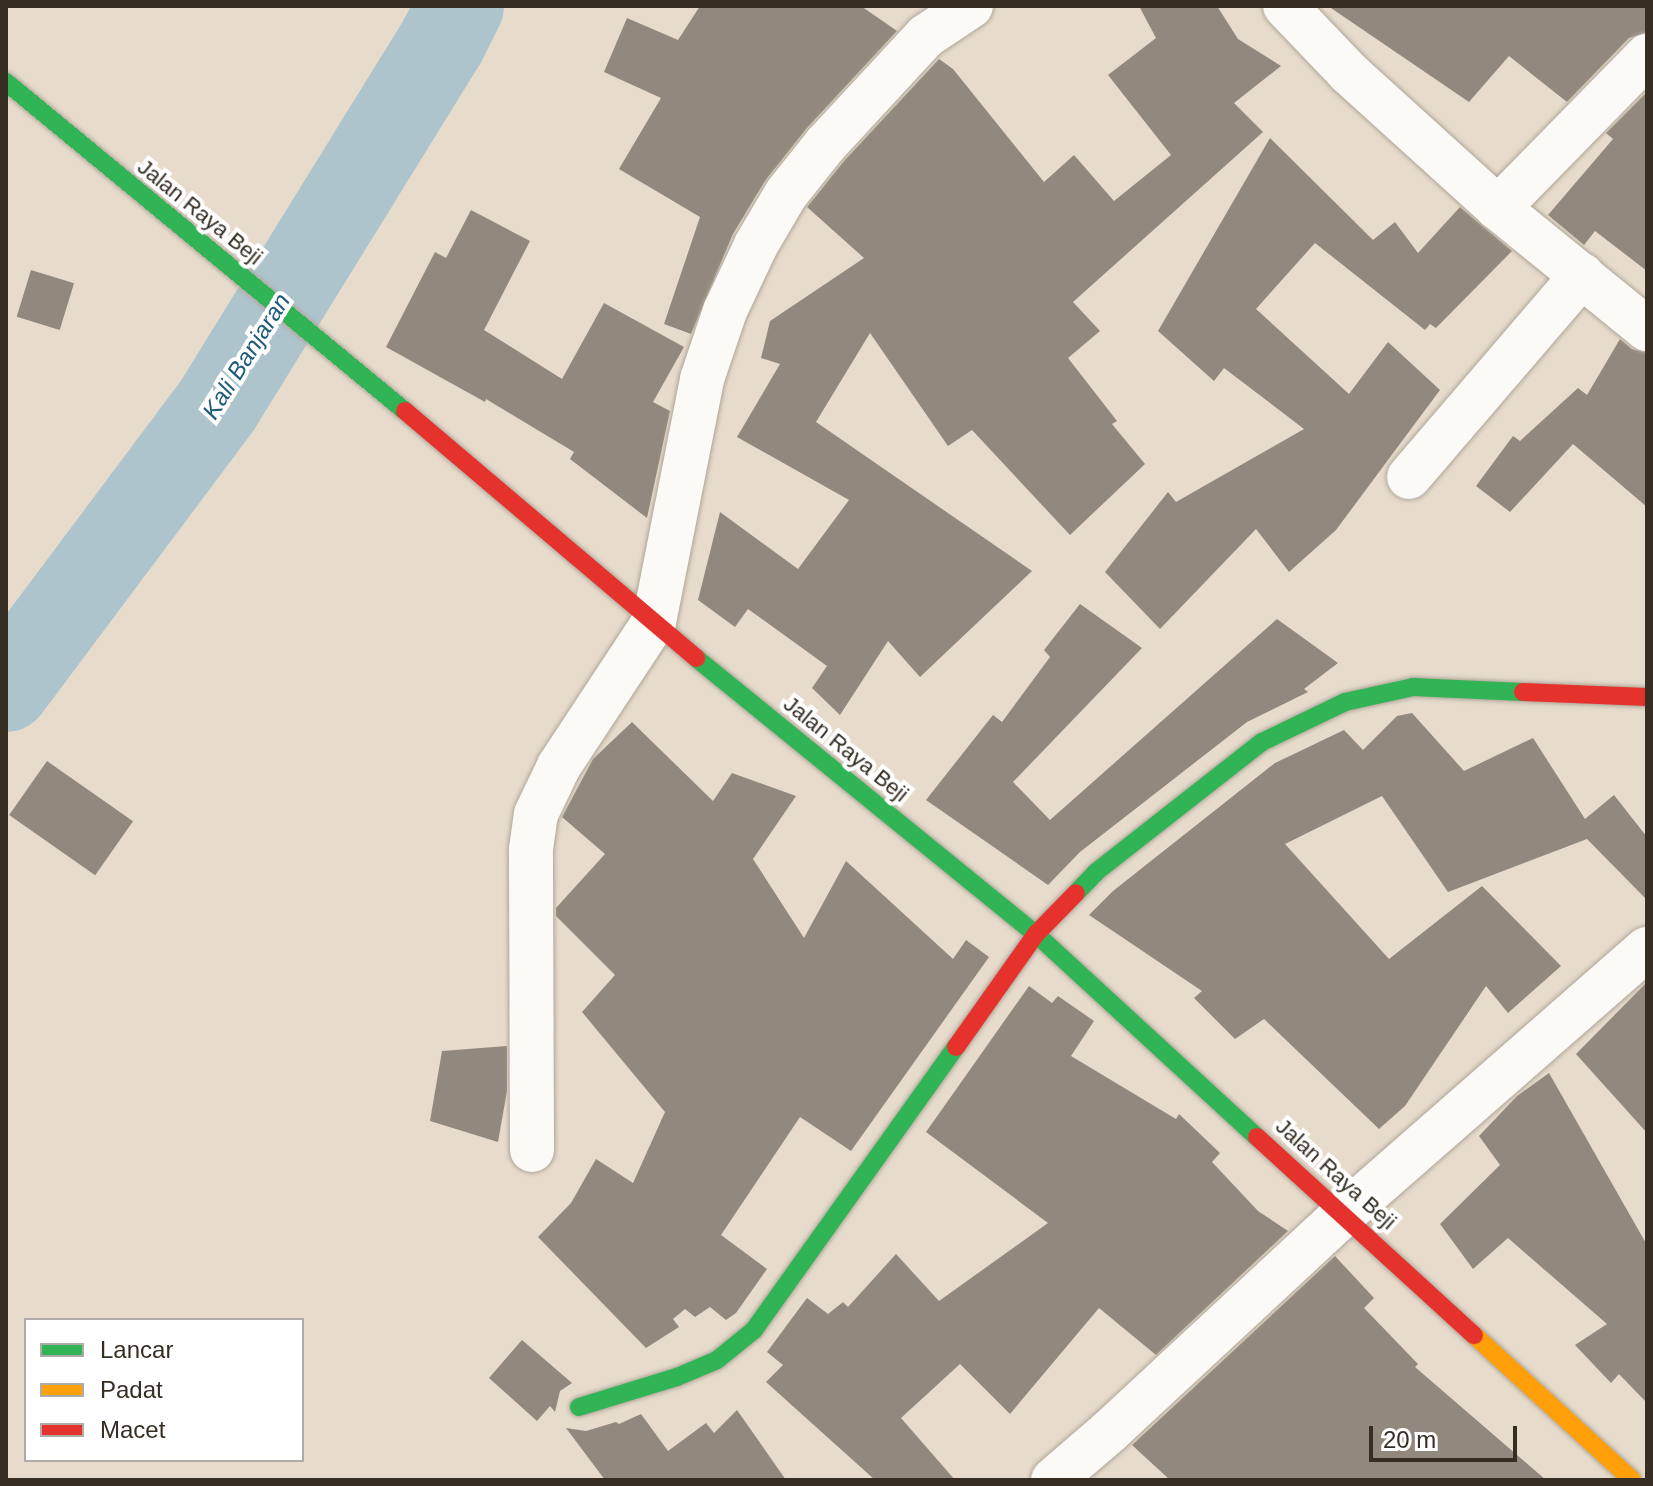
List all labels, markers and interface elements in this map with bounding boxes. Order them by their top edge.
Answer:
street label: Jalan Raya Beji [132,154,268,270]
water label: Kali Banjaran [196,288,296,424]
street label: Jalan Raya Beji [778,691,914,807]
street label: Jalan Raya Beji [1270,1113,1402,1235]
legend [24,1318,304,1462]
text: Lancar [100,1336,173,1363]
text: Padat [100,1376,163,1403]
scale bar [1373,1410,1521,1460]
text: Macet [100,1416,165,1443]
text: 20 m [1383,1426,1436,1453]

